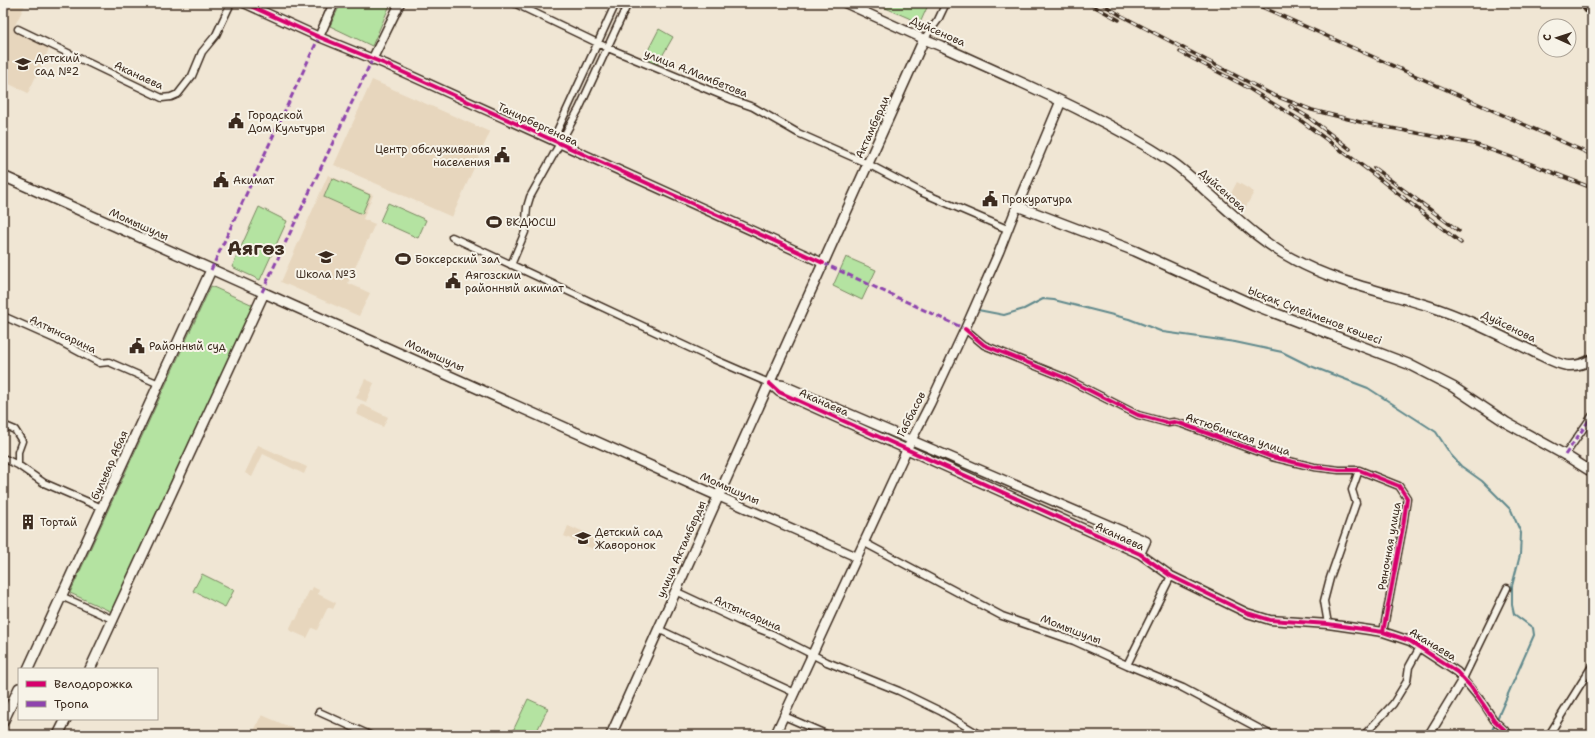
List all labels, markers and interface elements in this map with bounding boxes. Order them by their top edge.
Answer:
street label: Дуйсенова [908,13,968,50]
north arrow [1537,18,1577,58]
text: С [1540,33,1555,41]
street label: улица А.Мамбетова [642,46,750,101]
place label: Детский сад №2 [35,51,80,79]
school or university icon: Детский сад №2 [14,55,32,73]
street label: Аканаева [112,58,166,93]
street label: Актамберди [852,93,893,161]
street label: Танирбергенова [495,99,581,150]
place label: Городской Дом Культуры [248,108,325,136]
public building icon: Городской Дом Культуры [227,112,245,130]
place label: Центр обслуживания населения [375,142,490,170]
public building icon: Центр обслуживания населения [493,146,511,164]
street label: Дуйсенова [1196,165,1250,216]
public building icon: Акимат [212,171,230,189]
place label: Акимат [233,173,275,188]
public building icon: Прокуратура [981,190,999,208]
place label: Прокуратура [1002,192,1072,207]
street label: Момышулы [107,205,171,244]
sports icon: ВКДЮСШ [485,213,503,231]
place label: ВКДЮСШ [506,215,556,230]
district label: Аягөз [227,236,285,261]
school or university icon: Школа №3 [317,248,335,266]
sports icon: Боксерский зал [394,250,412,268]
place label: Боксерский зал [415,252,500,267]
place label: Школа №3 [296,267,356,282]
place label: Аягозскии районный акимат [465,268,564,296]
public building icon: Аягозскии районный акимат [444,272,462,290]
street label: Ысқақ Сүлейменов көшесі [1246,283,1384,348]
street label: Дуйсенова [1479,307,1539,346]
street label: Алтынсарина [27,312,99,357]
street label: Момышулы [403,336,467,375]
public building icon: Районный суд [128,337,146,355]
place label: Районный суд [149,339,226,354]
street label: Аканаева [797,385,851,420]
street label: Габбасов [894,389,929,439]
street label: Актюбинская улица [1184,410,1292,459]
street label: бульвар Абая [87,428,132,502]
street label: Момышулы [698,469,762,508]
street label: улица Актамберды [653,498,710,600]
street label: Рыночная улица [1374,501,1405,591]
building icon: Тортай [19,513,37,531]
place label: Тортай [40,515,77,530]
street label: Аканаева [1093,519,1147,554]
place label: Детский сад Жаворонок [595,525,663,553]
school or university icon: Детский сад Жаворонок [574,529,592,547]
street label: Алтынсарина [712,592,784,635]
street label: Момышулы [1038,611,1103,648]
street label: Аканаева [1406,624,1459,664]
legend [18,668,158,720]
text: Велодорожка [54,676,133,692]
text: Тропа [54,696,89,712]

